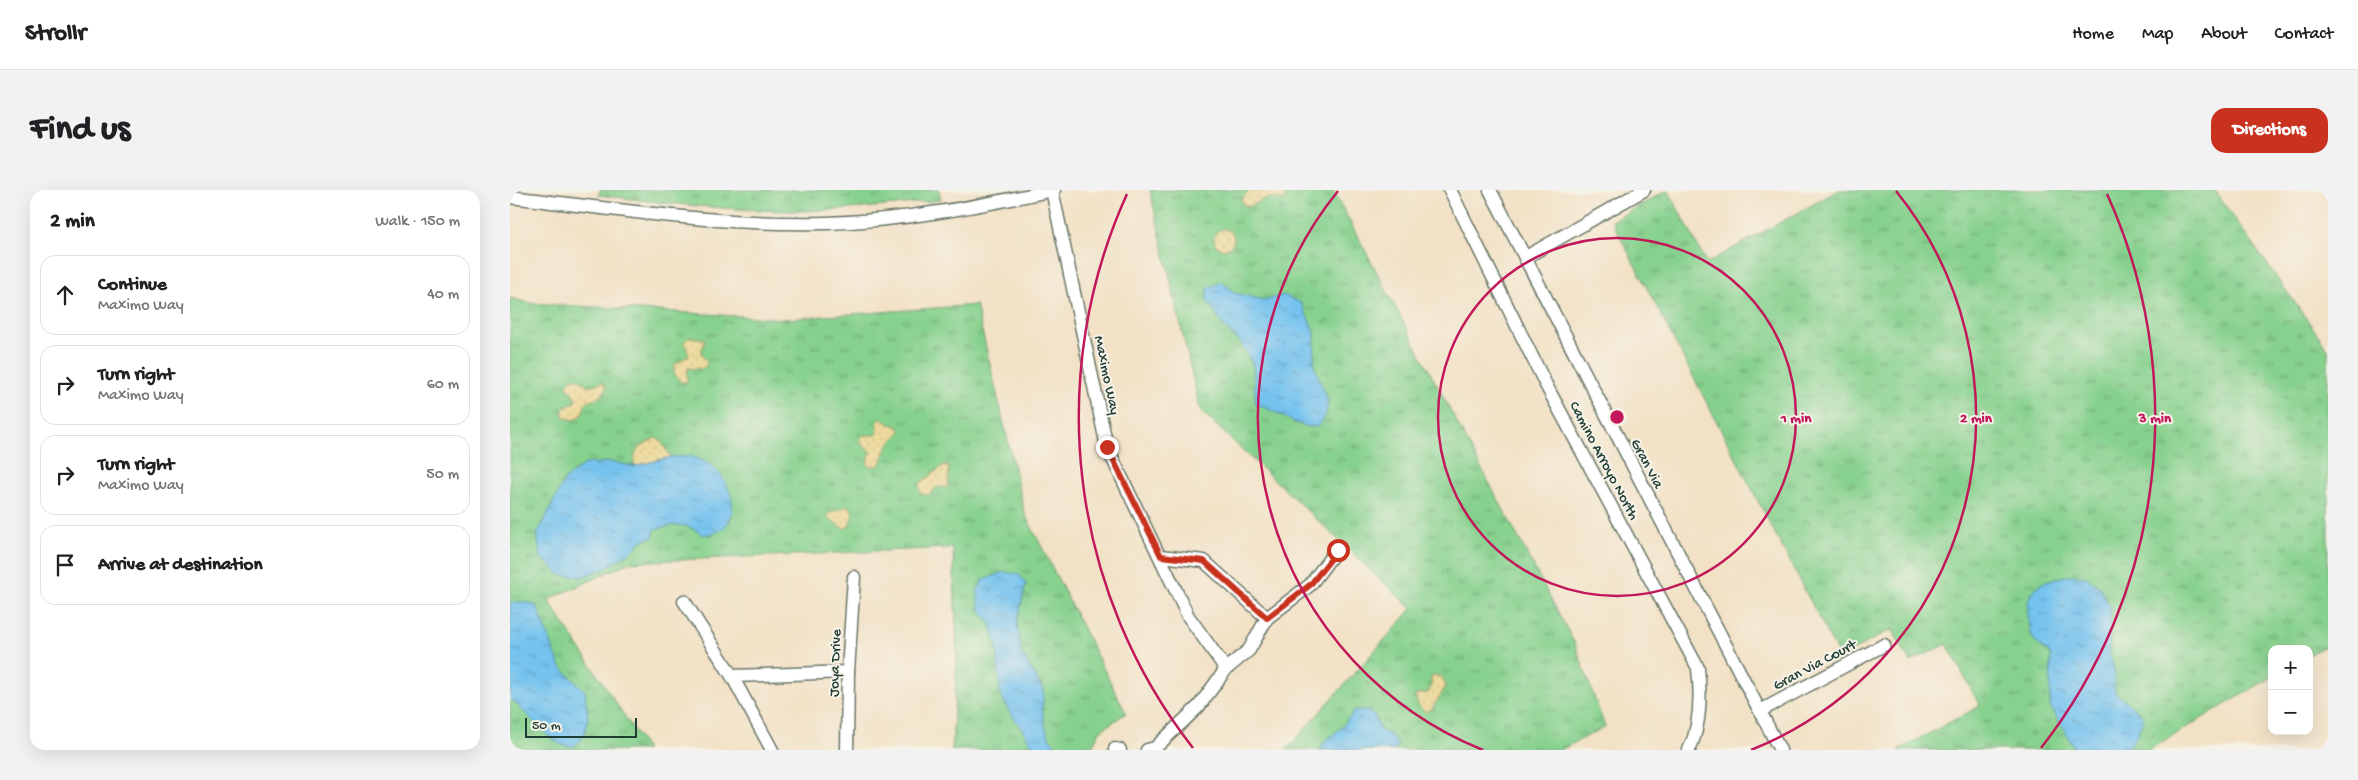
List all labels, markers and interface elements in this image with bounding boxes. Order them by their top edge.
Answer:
text: Strollr [25,20,86,49]
text: Home [2072,24,2114,45]
text: Map [2142,24,2173,45]
text: About [2201,24,2247,45]
text: Contact [2275,24,2333,45]
button: Directions [2211,108,2328,153]
text: Find us [30,110,130,151]
text: 2 min [50,210,95,235]
text: Walk · 150 m [375,213,460,232]
text: Continue [98,274,167,297]
icon: ahead [51,281,79,309]
text: 40 m [427,286,459,305]
text: Maximo Way [98,297,184,316]
street label: Maximo Way [1089,334,1123,417]
text: Turn right [98,364,174,387]
icon: right [51,371,79,399]
text: 60 m [427,376,459,395]
text: Maximo Way [98,387,184,406]
street label: Camino Arroyo North [1564,398,1642,523]
centre of rings [1608,408,1626,426]
text: 1 min [1780,410,1812,428]
text: 2 min [1960,410,1993,428]
text: 3 min [2138,410,2172,428]
route end [1096,436,1119,459]
street label: Gran Via [1626,436,1667,492]
text: Turn right [98,454,174,477]
icon: right [51,461,79,489]
text: 50 m [426,466,459,485]
text: Maximo Way [98,477,184,496]
route start [1327,539,1350,562]
icon: arrive [51,551,79,579]
text: Arrive at destination [98,554,262,577]
street label: Joya Drive [826,629,846,697]
street label: Gran Via Court [1770,635,1861,695]
map controls [2268,645,2313,735]
button: + [2268,645,2313,690]
button: − [2268,690,2313,735]
scale bar [525,715,638,738]
text: 50 m [532,718,561,735]

